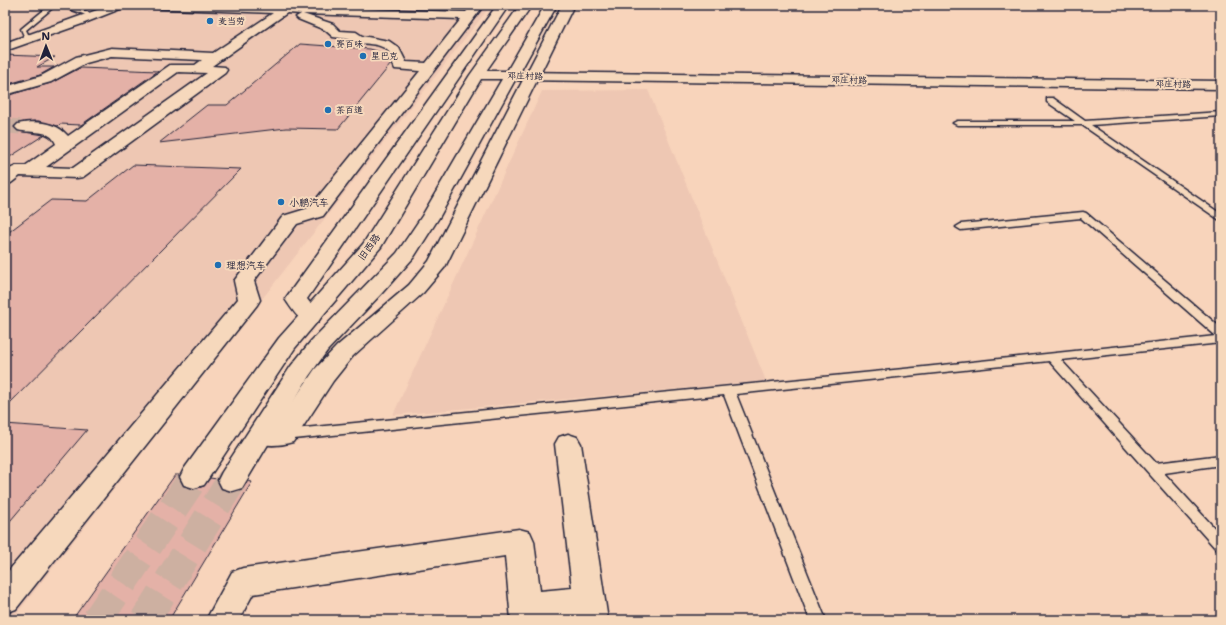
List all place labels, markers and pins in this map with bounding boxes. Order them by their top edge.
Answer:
place label: 麦当劳 [218,15,245,27]
marker: 麦当劳 [205,16,215,26]
place label: 赛百味 [336,38,363,50]
marker: 赛百味 [323,39,333,49]
place label: 星巴克 [371,50,398,62]
marker: 星巴克 [358,51,368,61]
place label: 茶百道 [336,104,363,116]
marker: 茶百道 [323,105,333,115]
place label: 小鹏汽车 [289,196,329,209]
marker: 小鹏汽车 [276,197,286,207]
place label: 理想汽车 [226,259,266,272]
marker: 理想汽车 [213,260,223,270]

